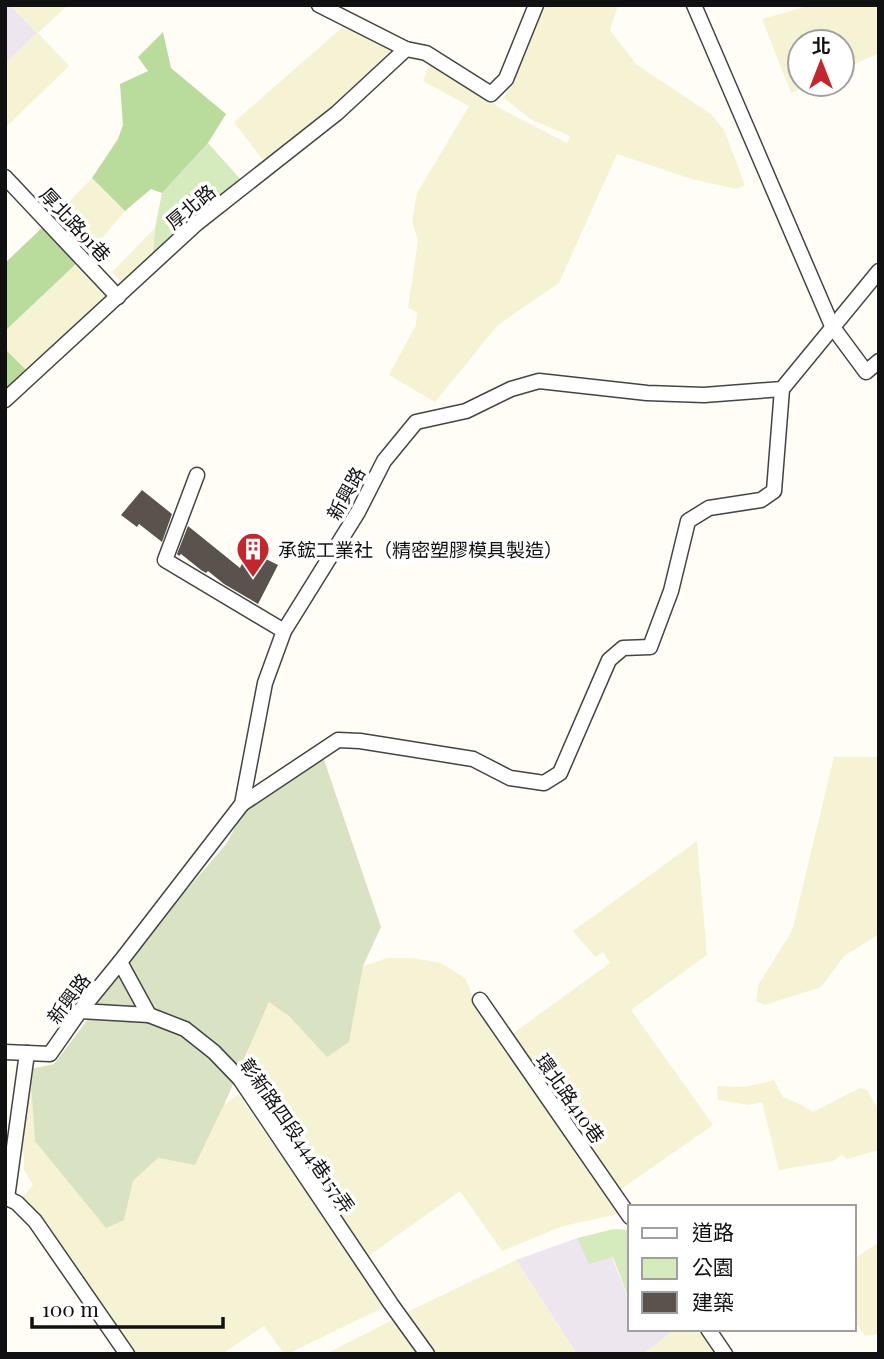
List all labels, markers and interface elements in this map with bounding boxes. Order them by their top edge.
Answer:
north arrow [786,28,856,98]
text: 北 [811,32,831,58]
street label: 厚北路 [160,178,220,234]
street label: 厚北路91巷 [35,181,117,267]
street label: 新興路 [320,462,370,524]
building icon: 承鋐工業社（精密塑膠模具製造） [234,530,272,579]
place label: 承鋐工業社（精密塑膠模具製造） [278,536,563,562]
street label: 新興路 [40,967,96,1029]
street label: 環北路410巷 [531,1048,611,1148]
street label: 彰新路四段444巷157弄 [235,1052,361,1218]
legend [628,1205,856,1331]
text: 道路 [692,1217,734,1245]
text: 公園 [692,1252,734,1280]
scale bar [32,1286,222,1330]
text: 建築 [692,1287,734,1315]
text: 100 m [42,1294,99,1322]

